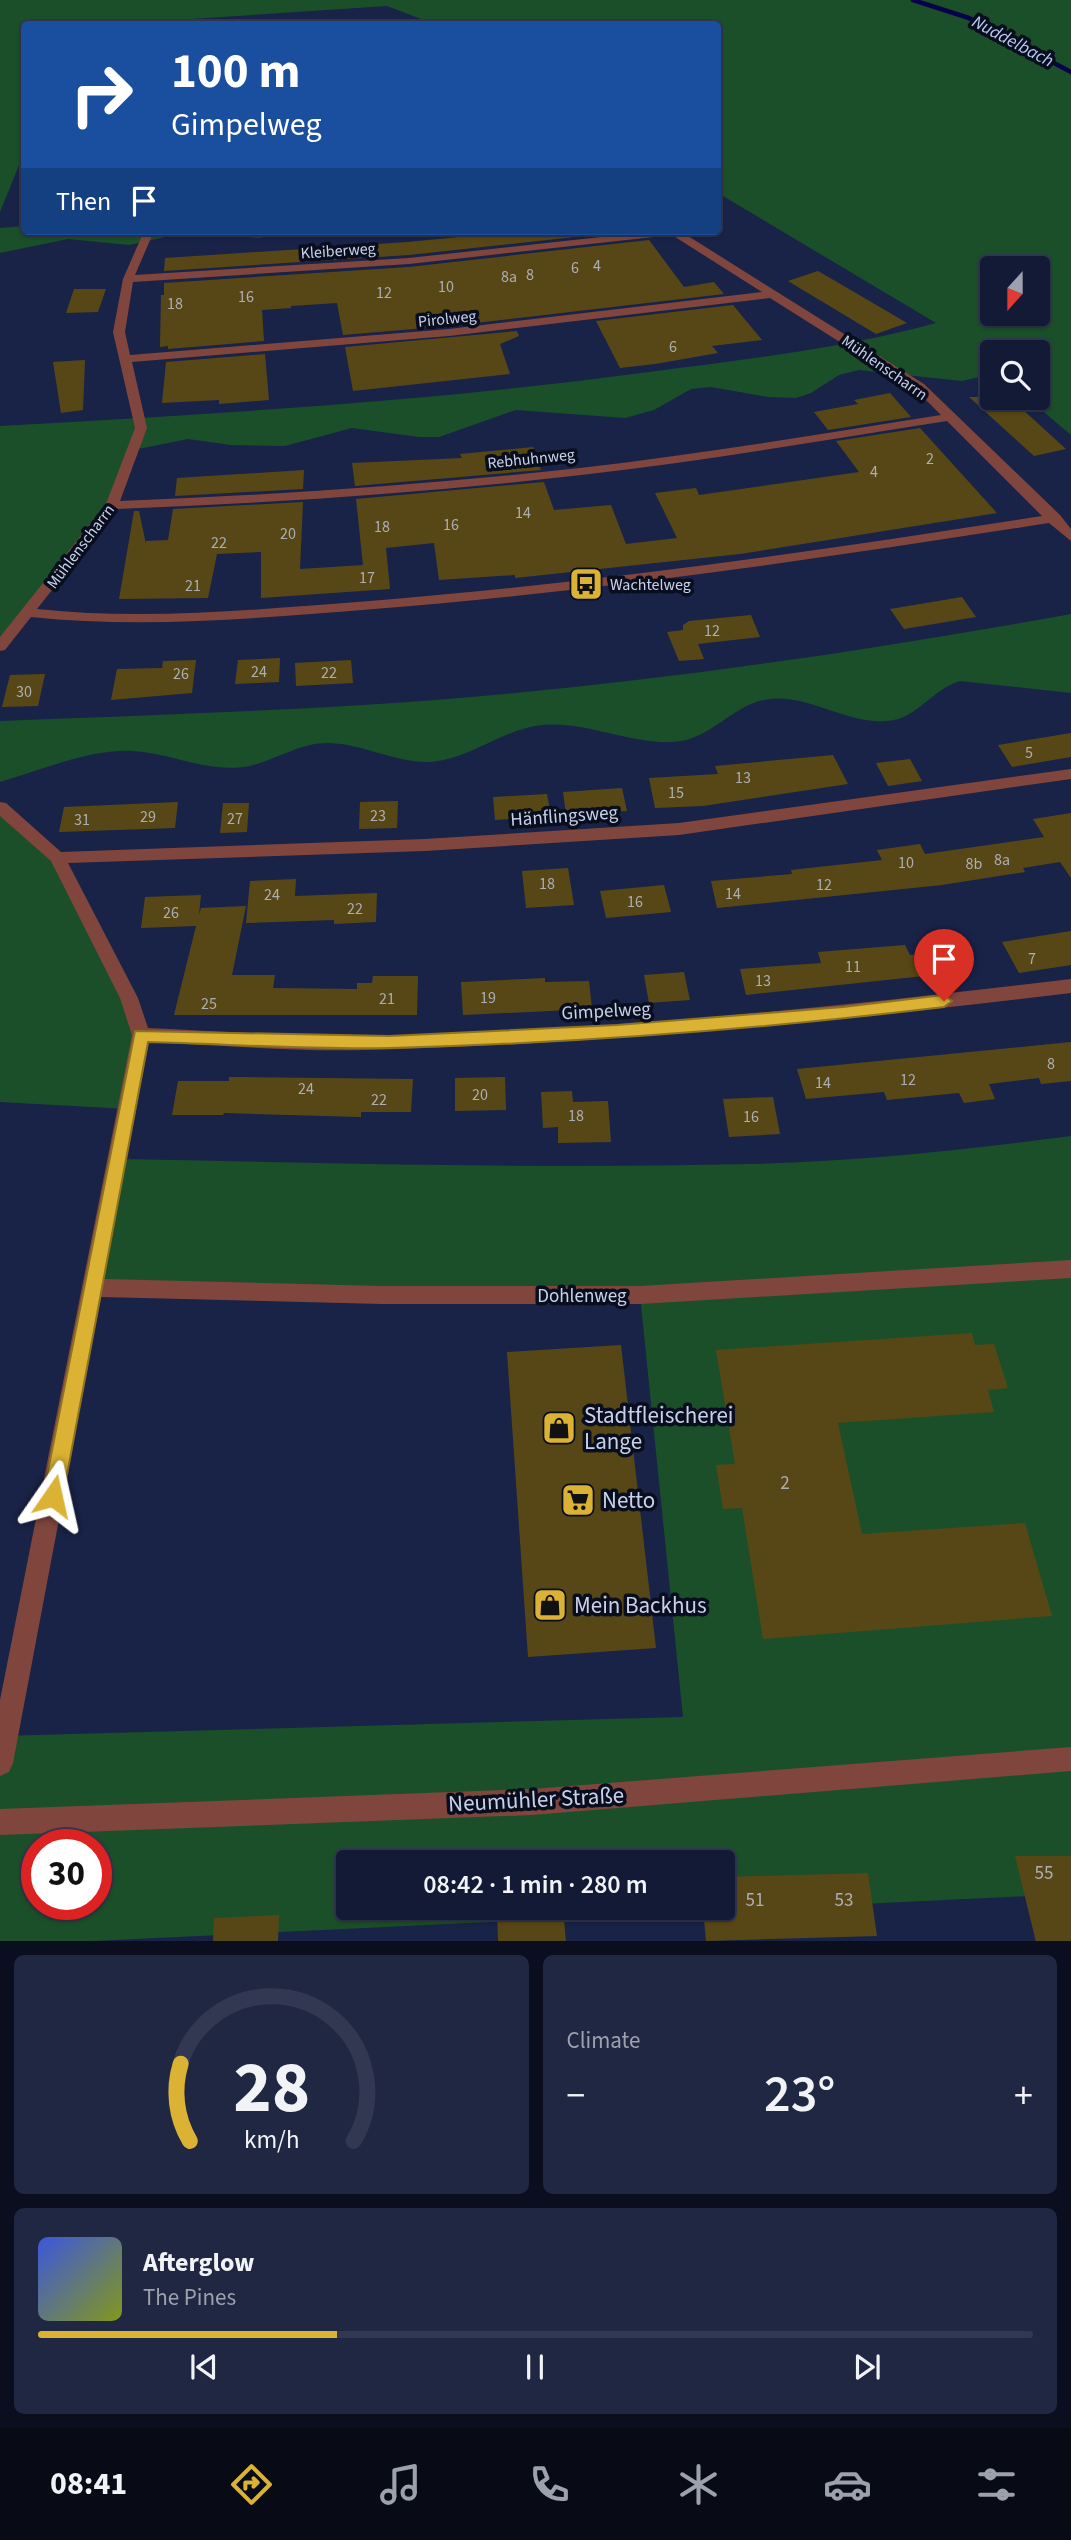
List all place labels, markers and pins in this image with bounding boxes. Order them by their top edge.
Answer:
bus stop icon: Wachtelweg [567,565,605,603]
place label: Wachtelweg [610,574,691,596]
pin [914,929,974,1001]
place label: Stadtfleischerei Lange [584,1399,734,1458]
shop icon: Stadtfleischerei Lange [540,1409,578,1447]
supermarket icon: Netto [559,1481,597,1519]
place label: Netto [602,1484,655,1517]
shop icon: Mein Backhus [531,1586,569,1624]
place label: Mein Backhus [574,1589,707,1622]

